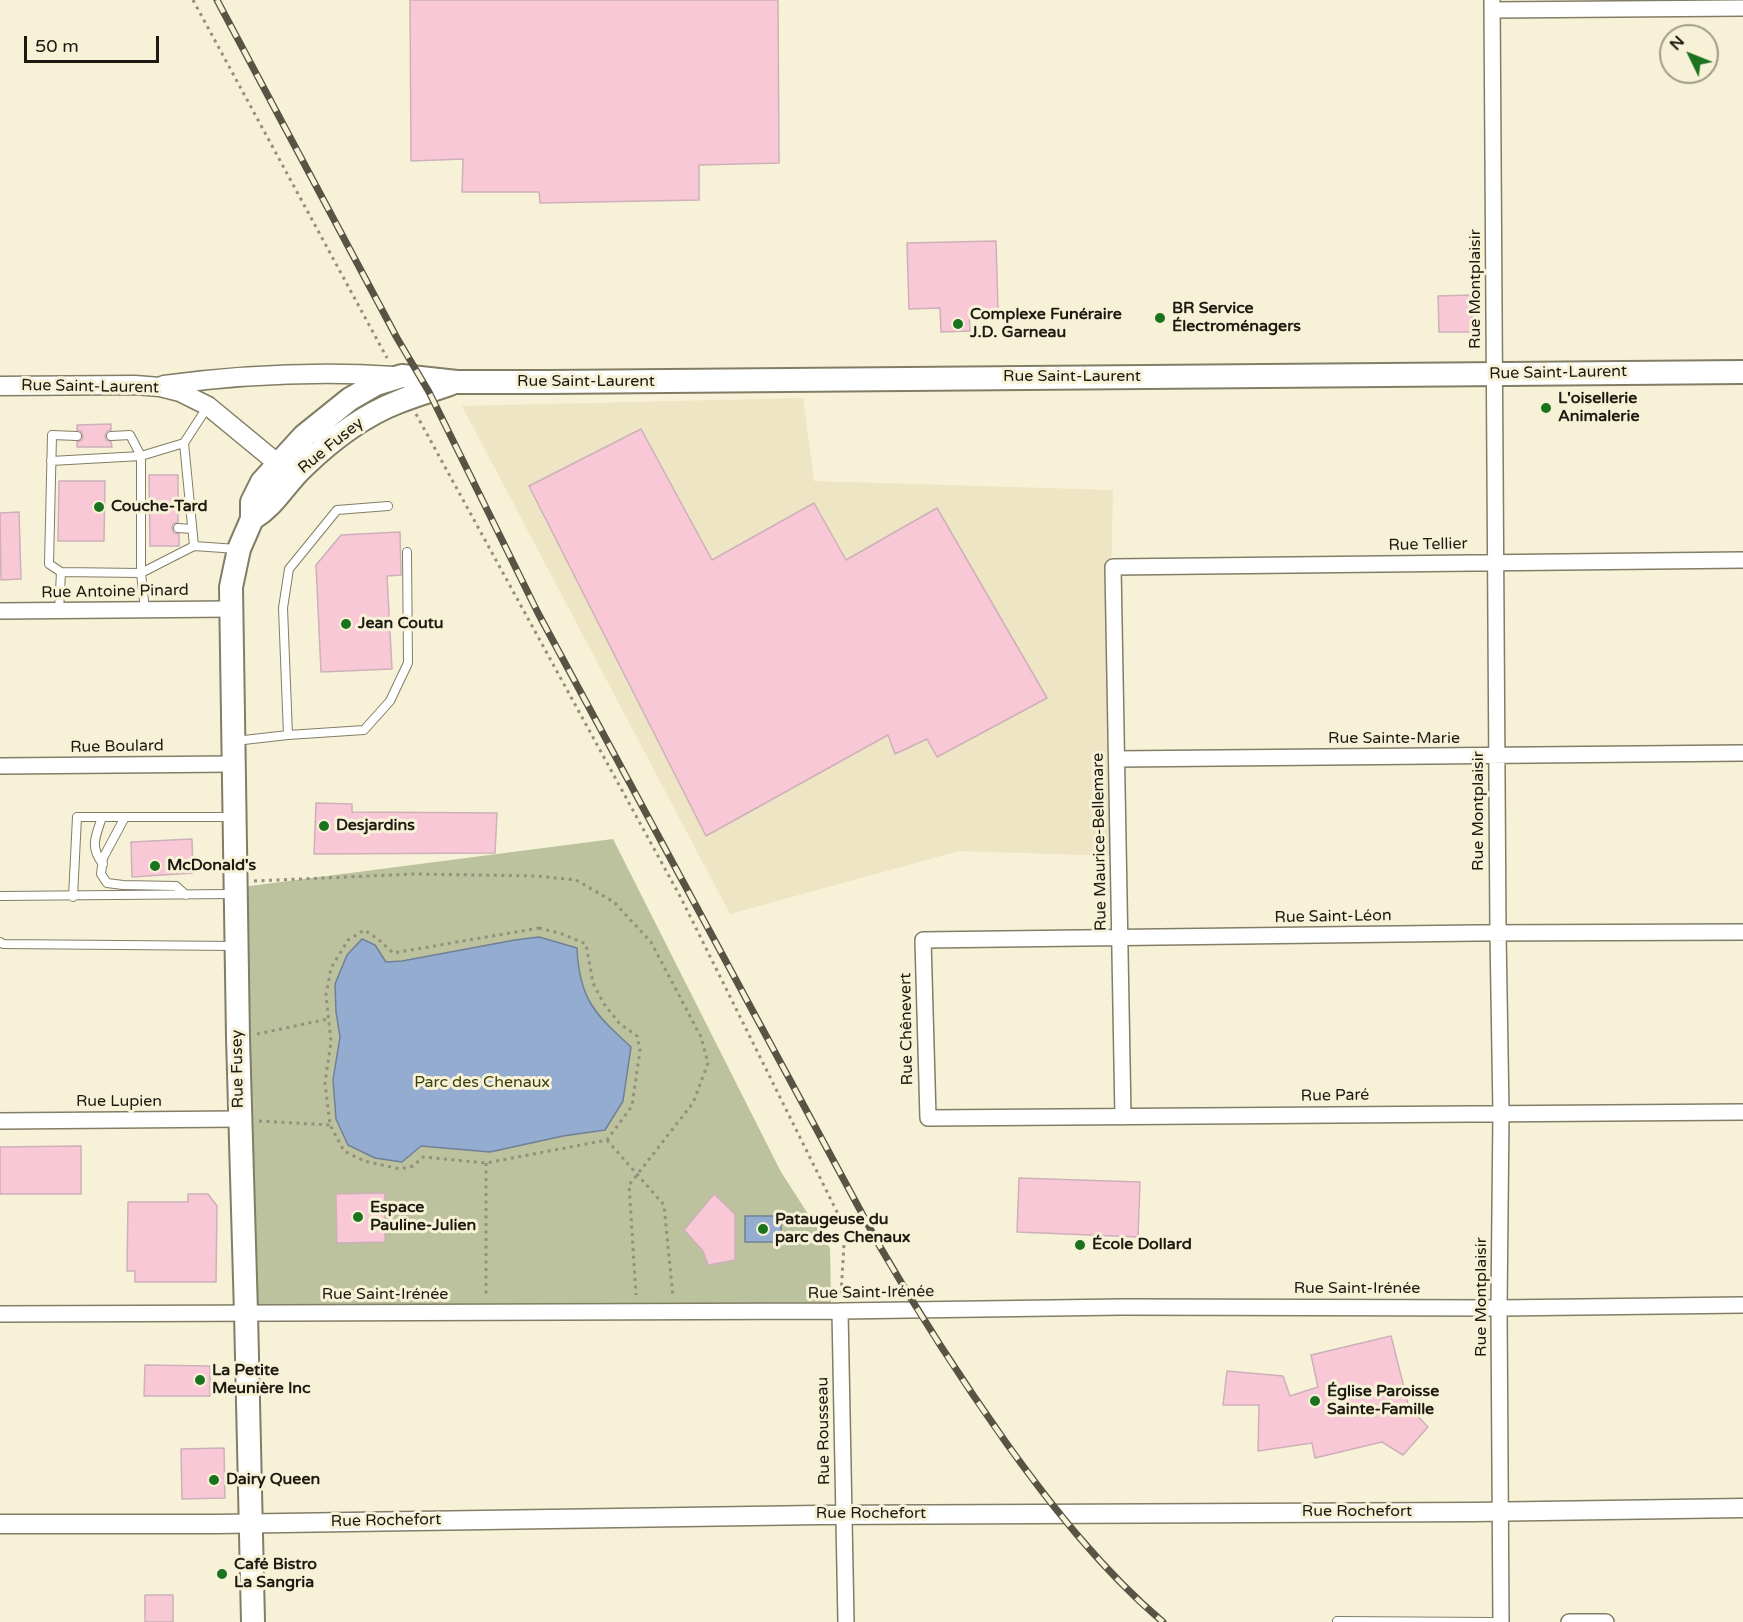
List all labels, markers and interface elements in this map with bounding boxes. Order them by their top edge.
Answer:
scale bar [27,24,162,62]
north arrow [1659,24,1719,84]
text: N [1666,32,1689,55]
text: 50 m [35,35,79,57]
street label: Rue Montplaisir [1466,229,1486,349]
place label: BR Service Électroménagers [1172,299,1301,337]
place label: Complexe Funéraire J.D. Garneau [970,305,1122,343]
marker: BR Service Électroménagers [1153,311,1167,325]
marker: Complexe Funéraire J.D. Garneau [951,317,965,331]
street label: Rue Saint-Laurent [1489,362,1627,384]
street label: Rue Saint-Laurent [1003,367,1141,387]
street label: Rue Saint-Laurent [517,372,655,392]
street label: Rue Saint-Laurent [21,376,159,398]
place label: L'oisellerie Animalerie [1558,389,1639,427]
marker: L'oisellerie Animalerie [1539,401,1553,415]
street label: Rue Fusey [294,414,368,478]
place label: Couche-Tard [111,497,208,517]
marker: Couche-Tard [92,500,106,514]
street label: Rue Tellier [1388,535,1468,555]
street label: Rue Antoine Pinard [41,581,189,603]
place label: Jean Coutu [358,614,444,634]
marker: Jean Coutu [339,617,353,631]
street label: Rue Sainte-Marie [1328,729,1460,749]
street label: Rue Boulard [70,737,164,757]
street label: Rue Montplaisir [1469,751,1489,871]
street label: Rue Maurice-Bellemare [1089,753,1111,931]
place label: Desjardins [336,816,415,836]
marker: Desjardins [317,819,331,833]
place label: McDonald's [167,856,256,876]
marker: McDonald's [148,859,162,873]
street label: Rue Saint-Léon [1274,906,1392,928]
street label: Rue Chênevert [896,973,918,1085]
street label: Rue Fusey [228,1030,248,1108]
park label: Parc des Chenaux [414,1073,550,1093]
street label: Rue Paré [1301,1086,1369,1106]
street label: Rue Lupien [76,1092,162,1112]
place label: Espace Pauline-Julien [370,1198,476,1236]
marker: Espace Pauline-Julien [351,1210,365,1224]
place label: Pataugeuse du parc des Chenaux [775,1210,910,1248]
marker: Pataugeuse du parc des Chenaux [756,1222,770,1236]
place label: École Dollard [1092,1235,1192,1255]
street label: Rue Montplaisir [1472,1237,1492,1357]
marker: École Dollard [1073,1238,1087,1252]
street label: Rue Saint-Irénée [1294,1279,1420,1299]
street label: Rue Saint-Irénée [808,1282,934,1304]
street label: Rue Saint-Irénée [322,1285,448,1305]
place label: La Petite Meunière Inc [212,1361,311,1399]
marker: La Petite Meunière Inc [193,1373,207,1387]
street label: Rue Rousseau [813,1377,835,1485]
place label: Église Paroisse Sainte-Famille [1327,1382,1439,1420]
marker: Église Paroisse Sainte-Famille [1308,1394,1322,1408]
place label: Dairy Queen [226,1470,320,1490]
marker: Dairy Queen [207,1473,221,1487]
street label: Rue Rochefort [1302,1502,1412,1522]
street label: Rue Rochefort [816,1504,926,1524]
street label: Rue Rochefort [331,1510,441,1532]
place label: Café Bistro La Sangria [234,1555,317,1593]
marker: Café Bistro La Sangria [215,1567,229,1581]

